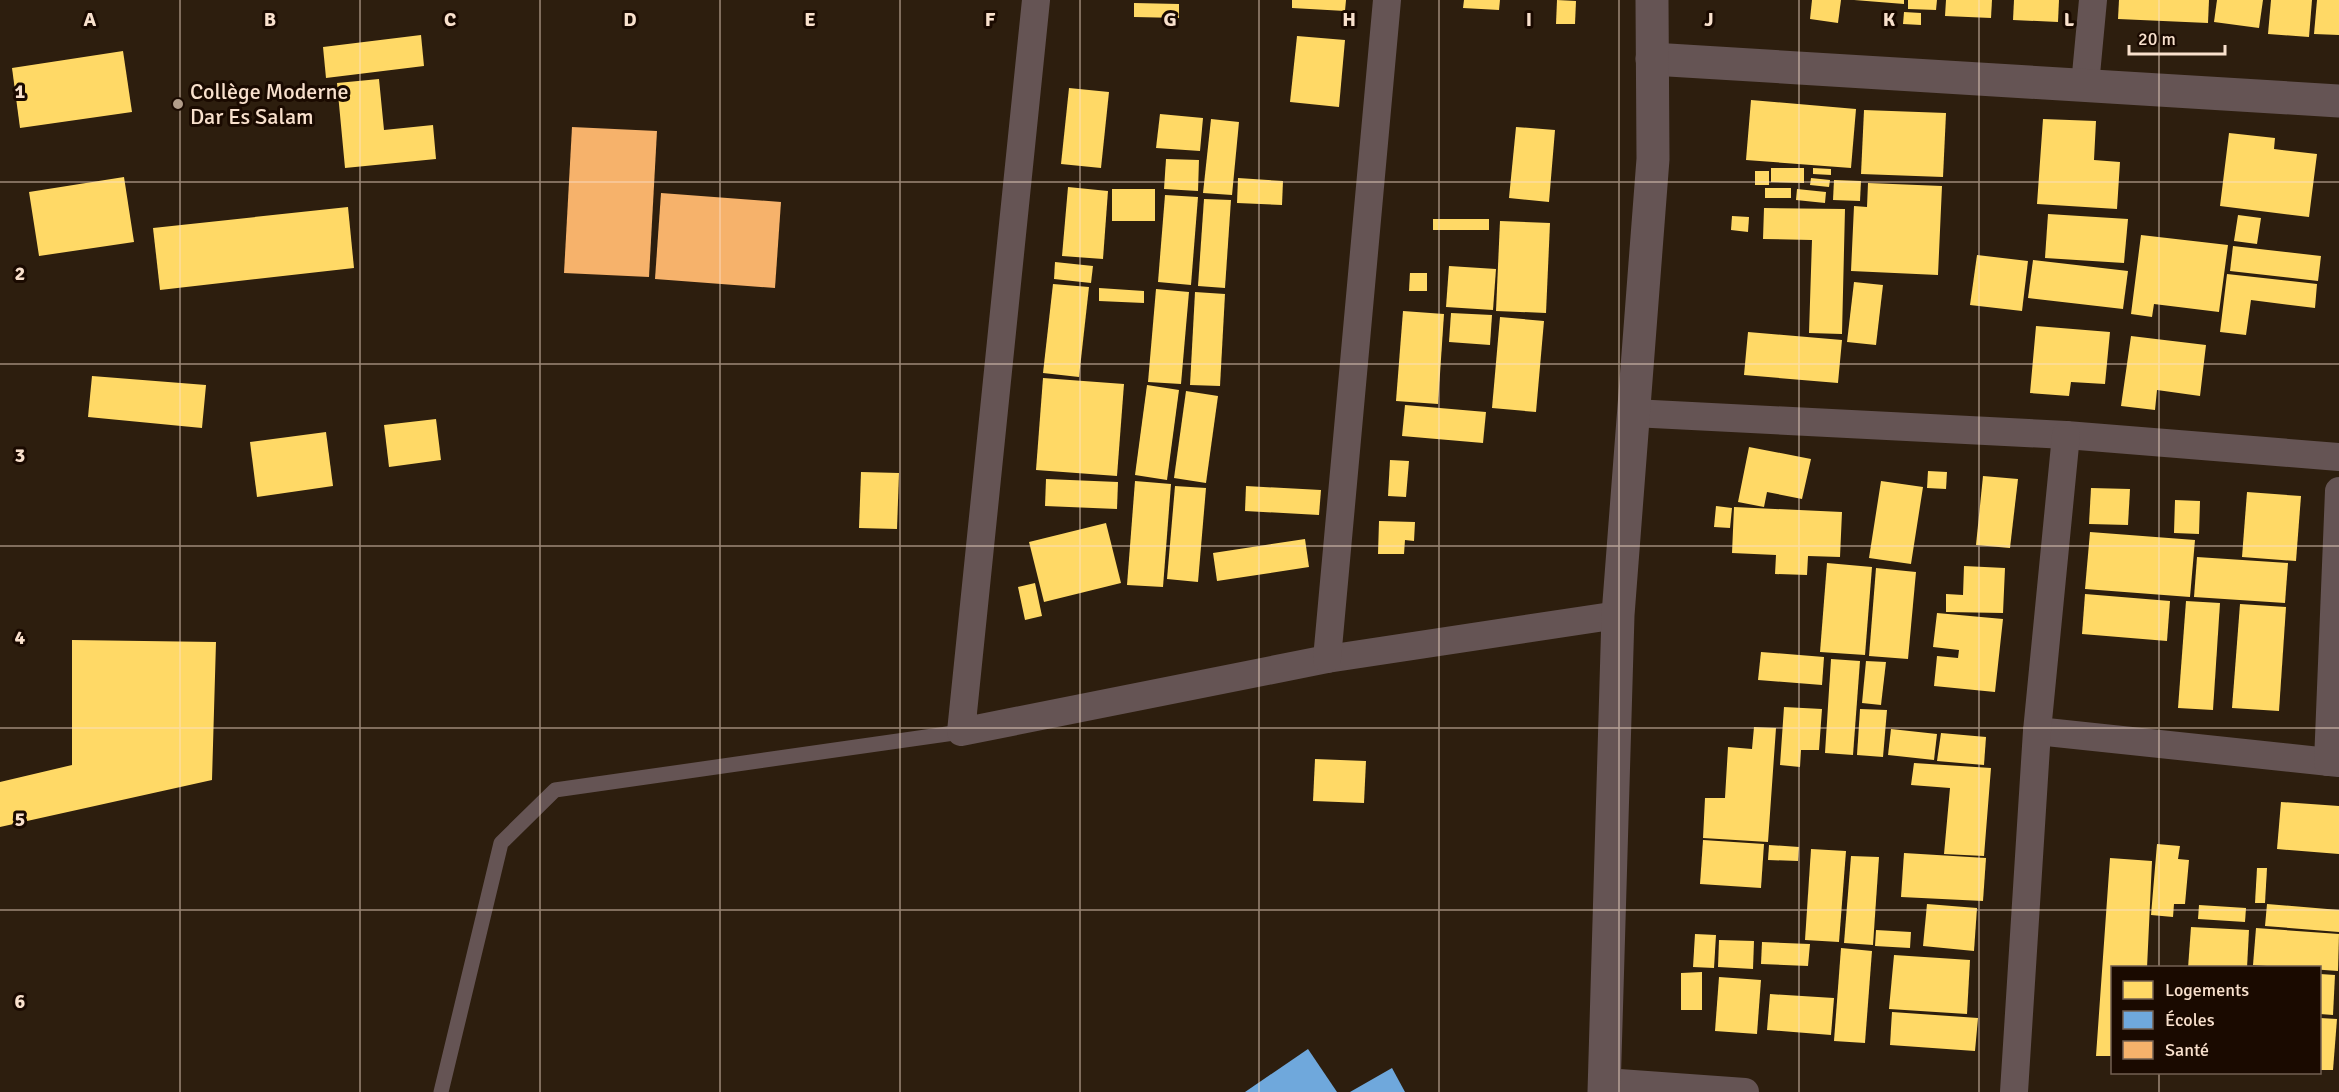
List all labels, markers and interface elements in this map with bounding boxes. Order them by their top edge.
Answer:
text: A [84,7,97,32]
text: B [264,7,276,32]
text: C [444,7,456,32]
text: D [623,7,637,32]
text: E [804,7,816,32]
text: F [985,7,996,32]
text: G [1163,7,1177,32]
text: H [1342,7,1356,32]
text: I [1526,7,1532,32]
text: J [1704,7,1714,32]
text: K [1883,7,1896,32]
text: L [2064,7,2075,32]
scale bar [2129,18,2225,56]
text: 20 m [2138,28,2176,50]
place label: Collège Moderne Dar Es Salam [190,78,348,130]
text: 1 [15,79,26,104]
marker: Collège Moderne Dar Es Salam [171,97,185,111]
text: 2 [15,261,25,286]
text: 3 [15,443,25,468]
text: 4 [15,625,26,650]
text: 5 [15,807,25,832]
legend [2111,966,2321,1074]
text: Logements [2165,979,2249,1001]
text: 6 [15,989,26,1014]
text: Écoles [2165,1009,2215,1031]
text: Santé [2165,1039,2209,1061]

